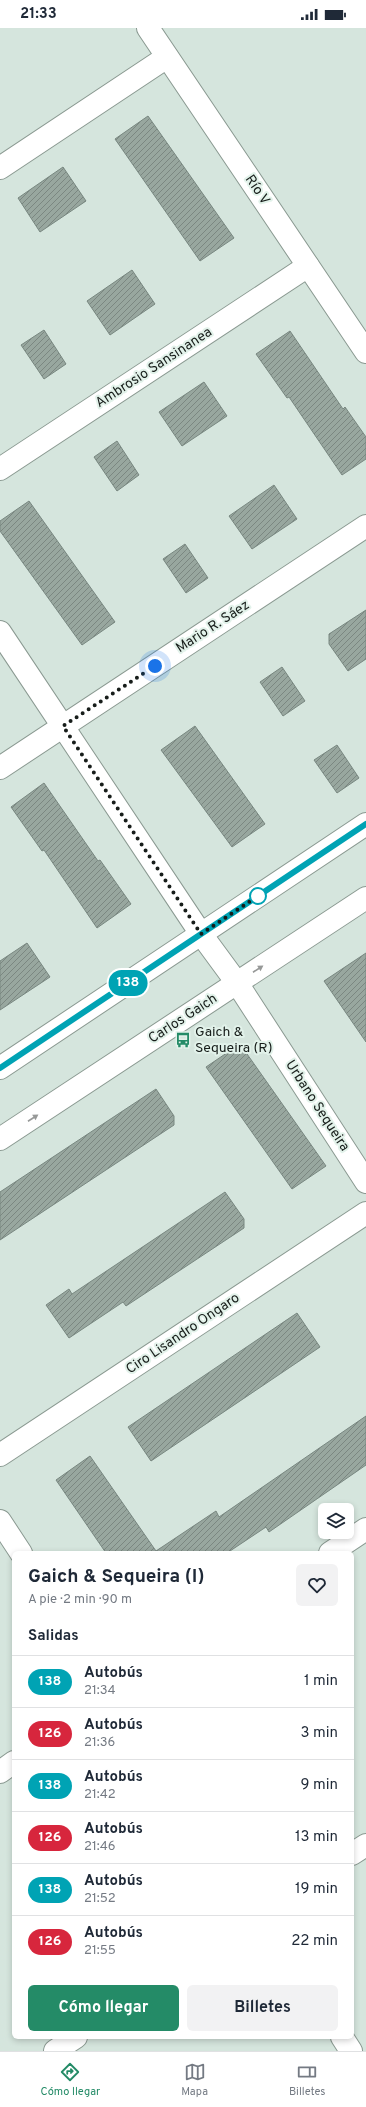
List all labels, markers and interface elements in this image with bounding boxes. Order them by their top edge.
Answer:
text: 21:33 [20,5,57,24]
street label: Río V [241,172,273,208]
street label: Ambrosio Sansinanea [93,324,215,412]
street label: Mario R. Sáez [173,597,253,657]
your location [145,656,165,676]
unlabelled marker [249,887,267,905]
one-way arrow [253,965,263,973]
line badge: 138 [105,970,151,996]
text: 138 [117,974,139,991]
street label: Carlos Gaich [145,990,221,1048]
place label: Gaich & Sequeira (R) [195,1024,272,1057]
bus stop icon: Gaich & Sequeira (R) [174,1031,192,1049]
street label: Urbano Sequeira [281,1057,353,1155]
one-way arrow [27,1114,38,1122]
street label: Ciro Lisandro Ongaro [123,1290,243,1378]
map controls [318,1503,354,1539]
button: layers [318,1503,354,1539]
button: heart [296,1564,338,1606]
text: Gaich & Sequeira (I) [28,1565,205,1589]
text: A pie · 2 min · 90 m [28,1592,132,1608]
text: Salidas [28,1627,79,1646]
text: Autobús [84,1664,143,1683]
text: 1 min [304,1672,338,1691]
text: 138 [39,1673,61,1690]
text: 21:34 [84,1683,116,1699]
text: Autobús [84,1716,143,1735]
text: 3 min [300,1724,338,1743]
text: 126 [39,1725,61,1742]
text: 21:36 [84,1735,115,1751]
text: Autobús [84,1768,143,1787]
text: 9 min [301,1776,338,1795]
text: 138 [39,1777,61,1794]
text: 21:42 [84,1787,116,1803]
text: Autobús [84,1820,143,1839]
text: 13 min [295,1828,338,1847]
text: 126 [39,1829,61,1846]
text: 21:46 [84,1839,116,1855]
text: Autobús [84,1872,143,1891]
text: 19 min [295,1880,338,1899]
text: 138 [39,1881,61,1898]
text: 21:52 [84,1891,116,1907]
text: Autobús [84,1924,143,1943]
text: 22 min [291,1932,338,1951]
text: 126 [39,1933,61,1950]
text: 21:55 [84,1943,116,1959]
button: Cómo llegar [28,1985,179,2031]
button: Billetes [187,1985,338,2031]
tab: Cómo llegar [40,2061,100,2099]
tab: Mapa [181,2061,208,2099]
tab: Billetes [289,2061,326,2099]

